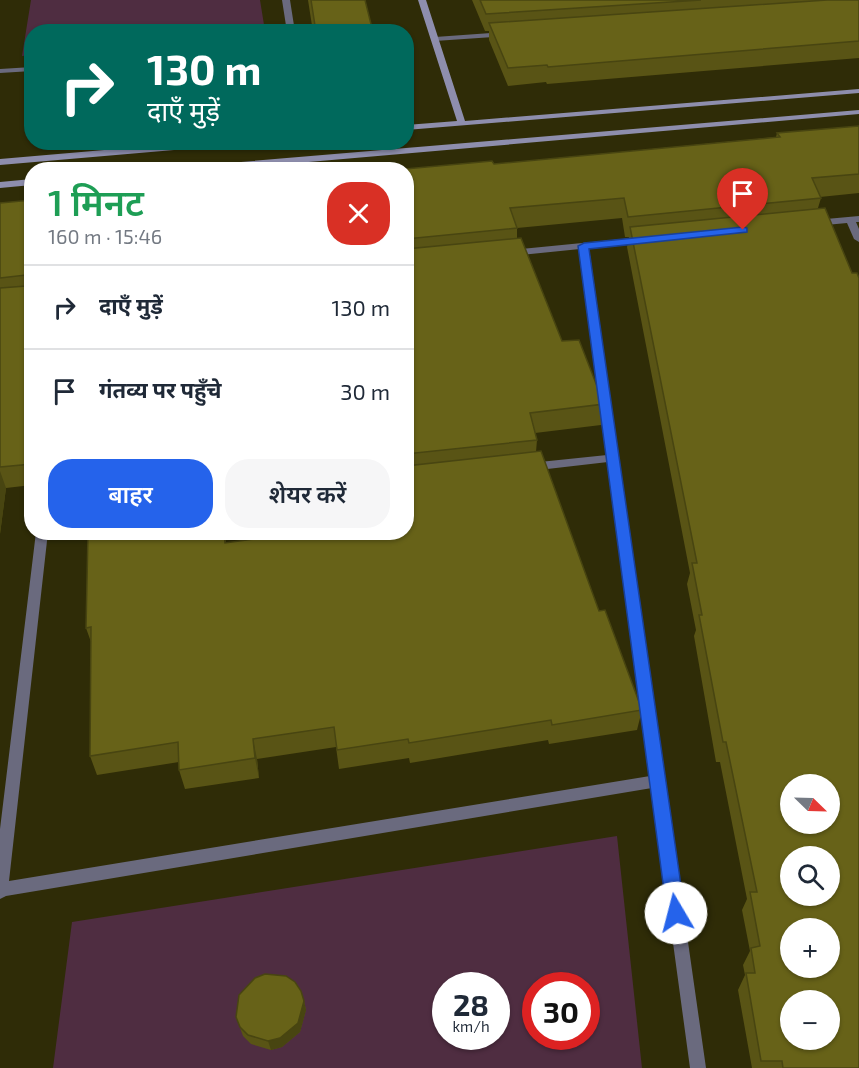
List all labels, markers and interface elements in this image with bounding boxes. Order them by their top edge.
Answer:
text: 130 m [147,43,262,93]
icon: right [48,48,126,126]
text: दाएँ मुड़ें [147,94,220,126]
pin [717,168,768,230]
icon: arrive [726,177,759,210]
text: 1 मिनट [48,180,144,223]
button: close [327,182,390,245]
text: 160 m · 15:46 [48,224,162,248]
icon: right [48,291,81,324]
text: दाएँ मुड़ें [99,292,163,318]
text: 130 m [332,294,390,320]
icon: arrive [48,375,81,408]
text: गंतव्य पर पहुँचे [99,376,222,402]
text: 30 m [340,378,390,404]
button: बाहर [48,459,213,528]
button: शेयर करें [225,459,390,528]
north arrow [780,774,840,834]
map controls [780,774,840,1050]
button: search [780,846,840,906]
position arrow [644,881,708,945]
button: + [780,918,840,978]
speed limit sign: 30 [522,972,600,1050]
text: 28 [453,986,489,1022]
button: − [780,990,840,1050]
text: km/h [452,1017,490,1035]

